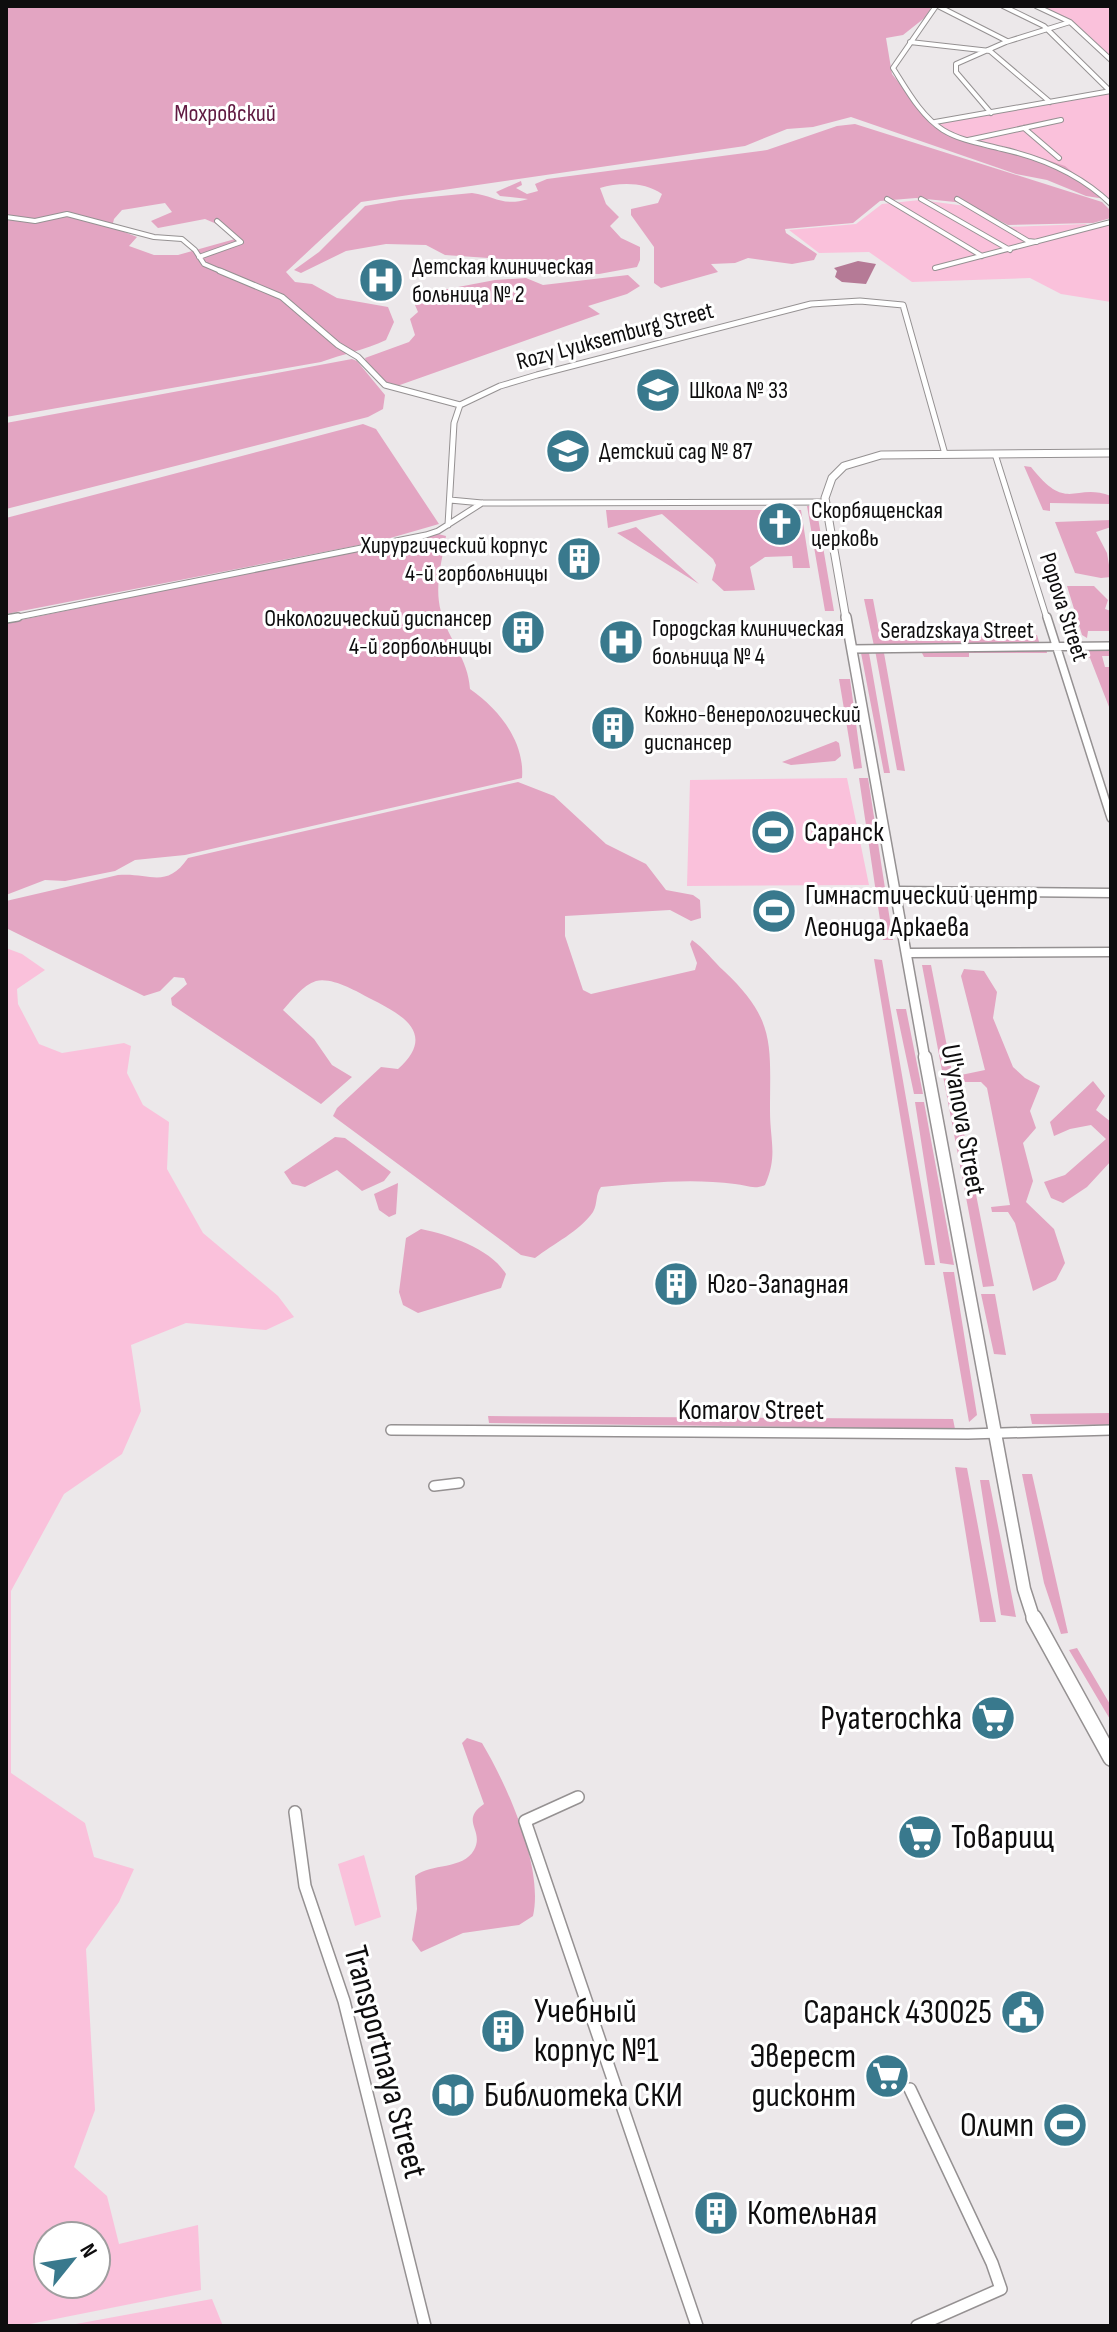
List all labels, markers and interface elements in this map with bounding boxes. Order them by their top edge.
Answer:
park label: Мохровский [174,99,276,128]
place label: Детская клиническая больница № 2 [412,252,594,309]
hospital icon: Детская клиническая больница № 2 [357,256,405,304]
street label: Rozy Lyuksemburg Street [513,296,717,376]
school or university icon: Школа № 33 [634,366,682,414]
place label: Школа № 33 [689,376,788,405]
school or university icon: Детский сад № 87 [544,427,592,475]
place label: Детский сад № 87 [599,437,753,466]
place label: Скорбященская церковь [811,496,943,553]
church icon: Скорбященская церковь [756,500,804,548]
place label: Хирургический корпус 4-й горбольницы [360,531,548,588]
building icon: Хирургический корпус 4-й горбольницы [555,535,603,583]
street label: Popova Street [1033,549,1095,665]
place label: Онкологический диспансер 4-й горбольницы [264,604,492,661]
building icon: Онкологический диспансер 4-й горбольницы [499,608,547,656]
place label: Городская клиническая больница № 4 [652,614,844,671]
street label: Seradzskaya Street [880,616,1034,645]
hospital icon: Городская клиническая больница № 4 [597,618,645,666]
place label: Кожно-венерологический диспансер [644,700,861,757]
building icon: Кожно-венерологический диспансер [589,704,637,752]
sports icon: Саранск [749,808,797,856]
place label: Саранск [804,816,884,849]
place label: Гимнастический центр Леонида Аркаева [804,879,1038,944]
sports icon: Гимнастический центр Леонида Аркаева [750,887,798,935]
street label: Ul'yanova Street [933,1042,993,1198]
building icon: Юго-Западная [652,1260,700,1308]
place label: Юго-Западная [707,1268,849,1301]
street label: Komarov Street [678,1394,824,1427]
supermarket icon: Pyaterochka [969,1694,1017,1742]
place label: Pyaterochka [820,1698,962,1739]
supermarket icon: Товарищ [896,1813,944,1861]
place label: Товарищ [951,1817,1054,1858]
street label: Transportnaya Street [334,1941,436,2183]
public building icon: Саранск 430025 [999,1988,1047,2036]
place label: Учебный корпус №1 [534,1991,659,2071]
place label: Саранск 430025 [803,1992,992,2033]
building icon: Учебный корпус №1 [479,2007,527,2055]
place label: Эверест дисконт [749,2036,856,2116]
supermarket icon: Эверест дисконт [863,2052,911,2100]
library icon: Библиотека СКИ [429,2071,477,2119]
place label: Библиотека СКИ [484,2075,683,2116]
sports icon: Олимп [1041,2101,1089,2149]
place label: Олимп [960,2105,1034,2146]
building icon: Котельная [692,2189,740,2237]
place label: Котельная [747,2193,877,2234]
north arrow [32,2220,112,2300]
text: N [73,2239,103,2263]

